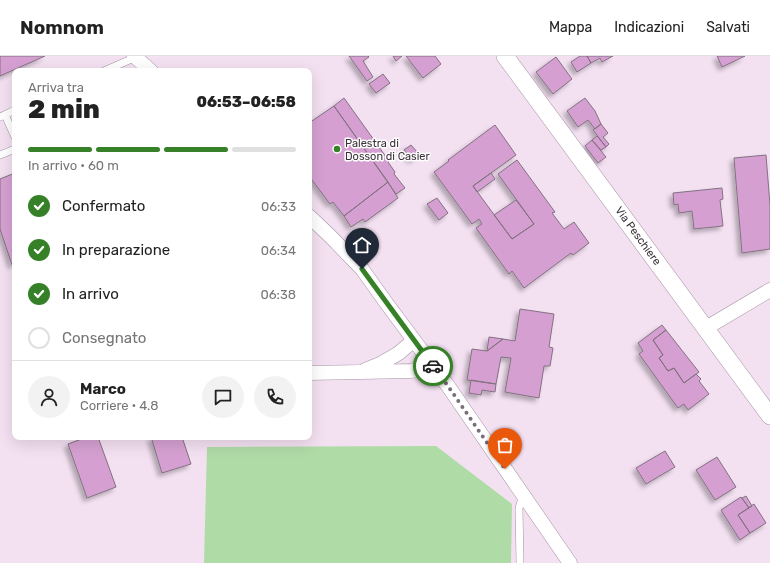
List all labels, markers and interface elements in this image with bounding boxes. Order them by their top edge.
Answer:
text: Nomnom [20,16,104,39]
text: Mappa [549,19,592,36]
text: Indicazioni [614,19,684,36]
text: Salvati [706,19,750,36]
text: Arriva tra [28,80,84,95]
text: 06:53–06:58 [197,93,296,111]
text: 2 min [28,94,100,125]
place label: Palestra di Dosson di Casier [345,137,431,163]
marker: Palestra di Dosson di Casier [332,144,342,154]
text: In arrivo · 60 m [28,158,119,173]
icon: check [28,195,50,217]
text: Confermato [62,197,145,215]
text: 06:33 [261,199,296,214]
street label: Via Peschiere [612,204,664,268]
pin [345,228,379,269]
icon: home [351,234,373,256]
icon: check [28,239,50,261]
text: In preparazione [62,241,170,259]
text: 06:34 [261,243,296,258]
icon: check [28,283,50,305]
text: In arrivo [62,285,119,303]
text: 06:38 [260,287,296,302]
text: Consegnato [62,329,146,347]
courier [413,346,453,386]
icon: car [422,355,444,377]
button: person [28,376,70,418]
button: chat [202,376,244,418]
button: phone [254,376,296,418]
text: Marco [80,380,126,398]
text: Corriere · 4.8 [80,398,158,413]
pin [488,428,522,469]
icon: bag [494,434,516,456]

